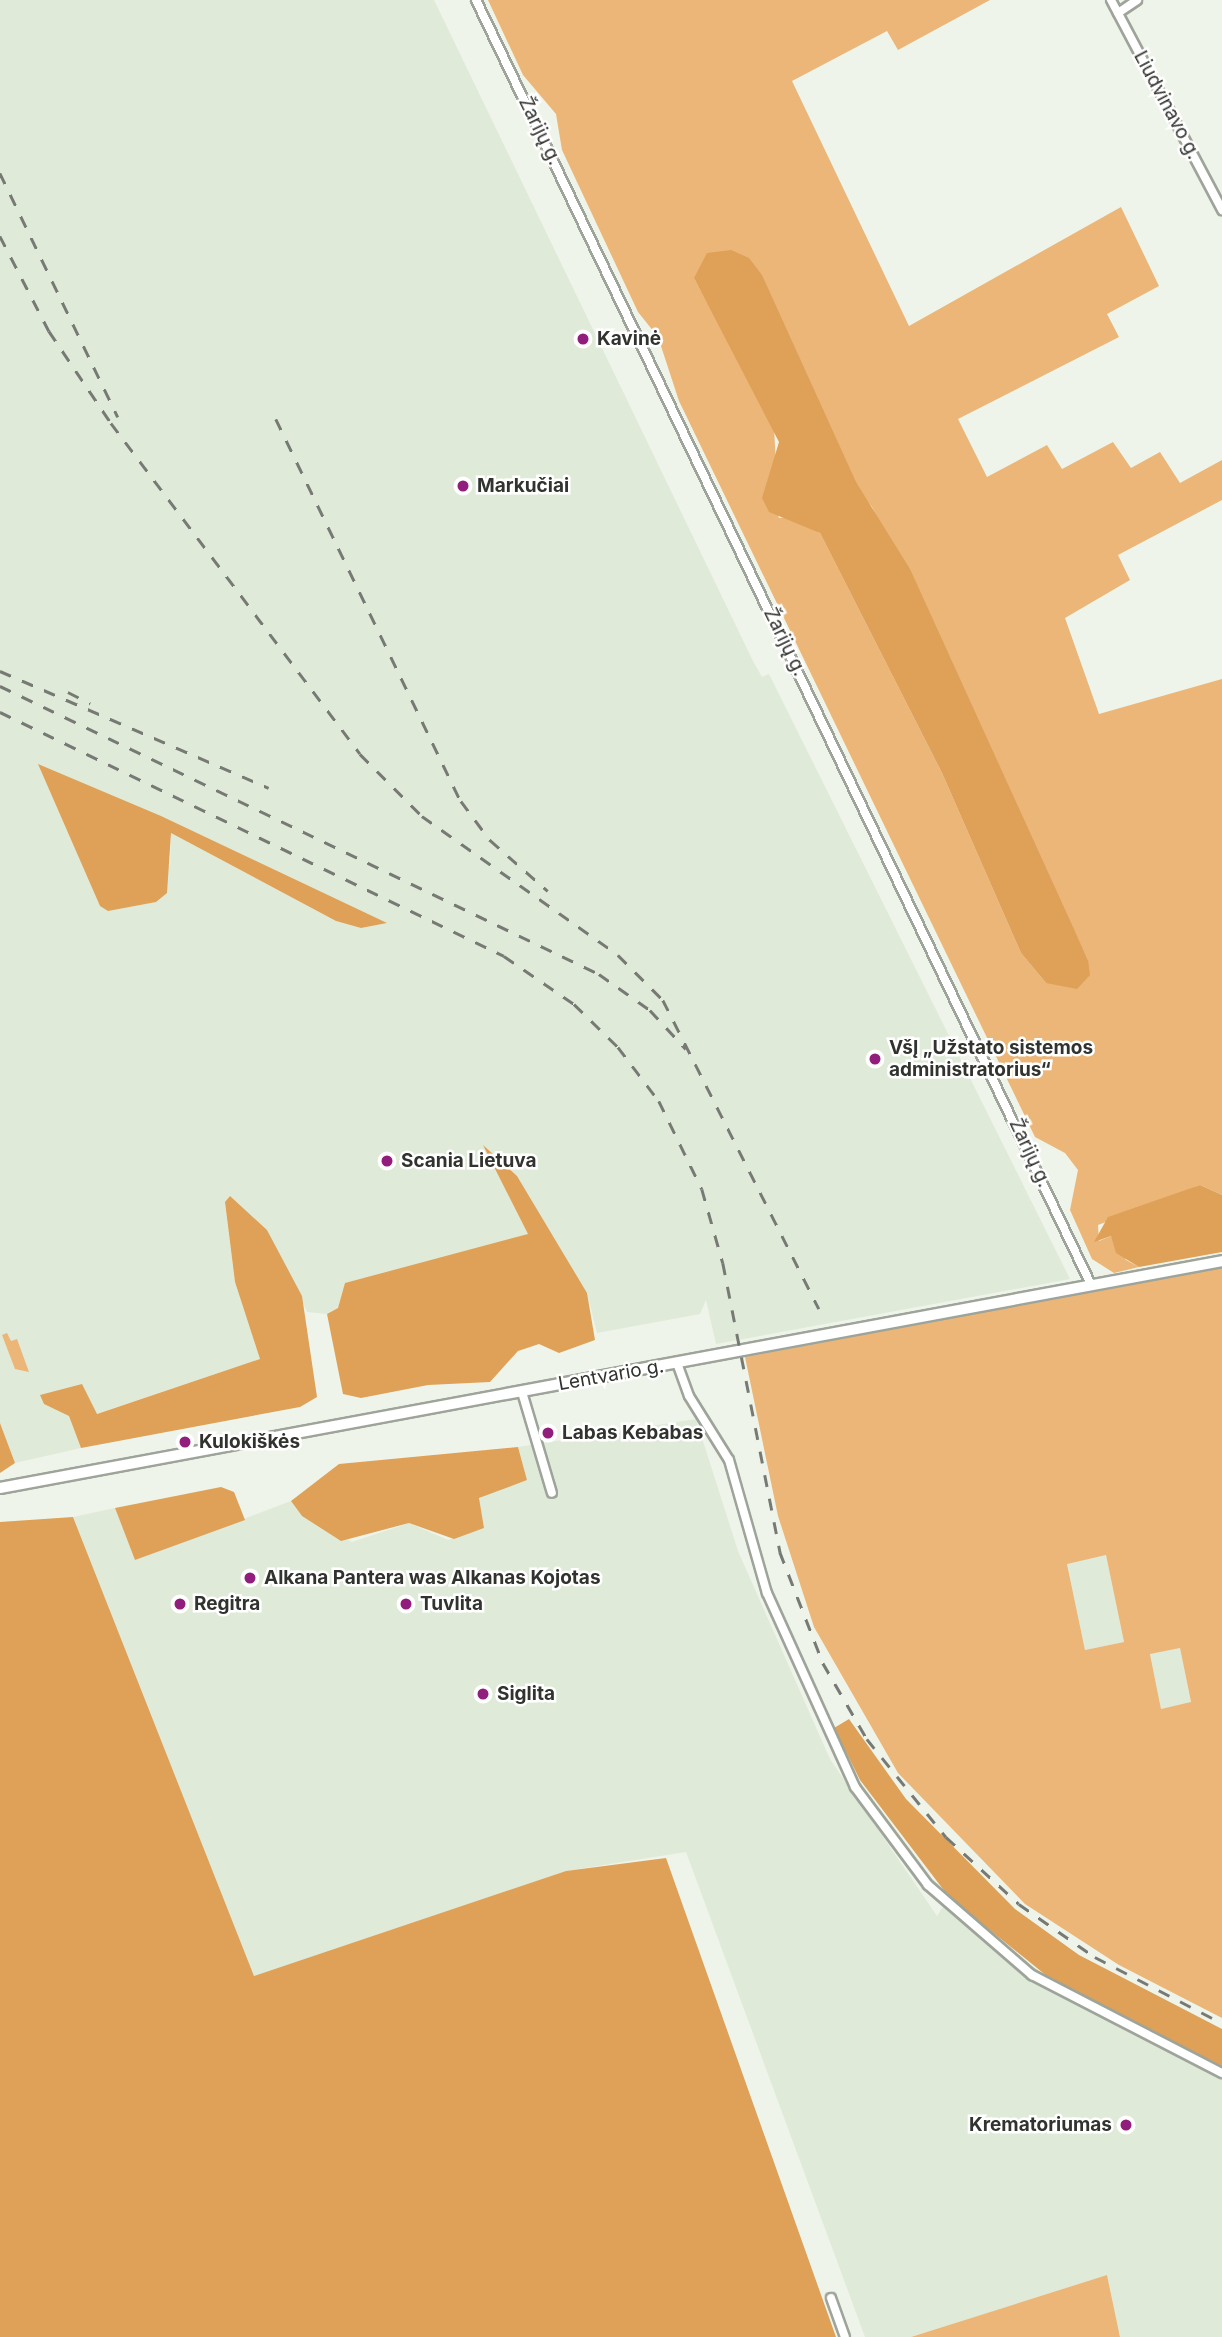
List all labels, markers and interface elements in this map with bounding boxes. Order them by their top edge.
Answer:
street label: Liudvinavo g. [1129,47,1205,163]
street label: Žarijų g. [514,93,566,169]
place label: Kavinė [597,328,661,350]
marker: Kavinė [575,331,591,347]
place label: Markučiai [477,475,569,497]
marker: Markučiai [455,478,471,494]
street label: Žarijų g. [759,604,811,680]
place label: VšĮ „Užstato sistemos administratorius“ [889,1037,1093,1081]
marker: VšĮ „Užstato sistemos administratorius“ [867,1051,883,1067]
street label: Žarijų g. [1004,1115,1056,1191]
place label: Scania Lietuva [401,1150,537,1172]
marker: Scania Lietuva [379,1153,395,1169]
street label: Lentvario g. [556,1355,666,1395]
place label: Labas Kebabas [562,1422,703,1444]
marker: Labas Kebabas [540,1425,556,1441]
place label: Kulokiškės [199,1431,300,1453]
marker: Kulokiškės [177,1434,193,1450]
place label: Alkana Pantera was Alkanas Kojotas [264,1567,601,1589]
marker: Alkana Pantera was Alkanas Kojotas [242,1570,258,1586]
place label: Regitra [194,1593,260,1615]
place label: Tuvlita [420,1593,483,1615]
marker: Regitra [172,1596,188,1612]
marker: Tuvlita [398,1596,414,1612]
place label: Siglita [497,1683,555,1705]
marker: Siglita [475,1686,491,1702]
place label: Krematoriumas [969,2114,1112,2136]
marker: Krematoriumas [1118,2117,1134,2133]

